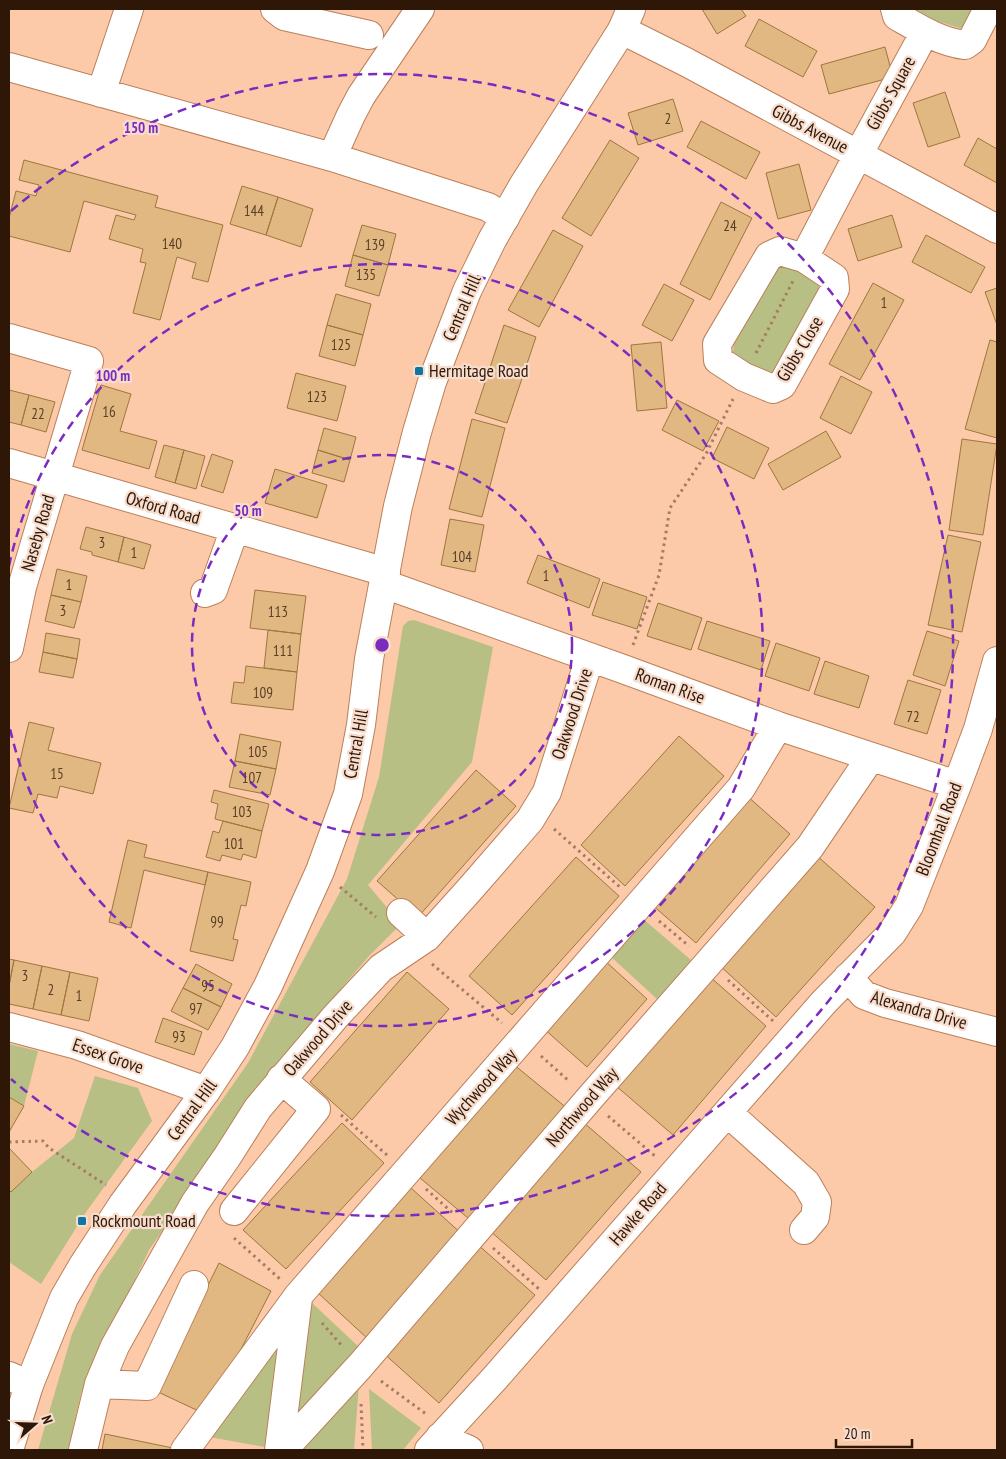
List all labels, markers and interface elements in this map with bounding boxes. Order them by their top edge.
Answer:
street label: Gibbs Square [861,52,920,134]
street label: Gibbs Avenue [768,99,852,158]
house number: 2 [665,109,671,128]
text: 150 m [124,118,158,137]
house number: 144 [244,201,264,220]
house number: 24 [723,216,737,235]
house number: 140 [162,234,182,253]
house number: 139 [365,235,385,254]
house number: 135 [356,265,376,284]
street label: Central Hill [437,270,486,345]
house number: 1 [881,293,887,312]
street label: Gibbs Close [771,312,828,386]
house number: 125 [331,335,351,354]
place label: Hermitage Road [429,359,529,382]
marker: Hermitage Road [413,365,425,377]
text: 100 m [96,366,130,385]
house number: 123 [307,387,327,406]
house number: 16 [102,402,116,421]
house number: 22 [31,404,45,423]
street label: Oxford Road [123,486,203,529]
street label: Naseby Road [16,492,59,574]
text: 50 m [234,501,262,520]
house number: 3 [99,533,105,552]
house number: 1 [131,543,137,562]
house number: 104 [452,547,472,566]
house number: 1 [543,566,549,585]
house number: 1 [66,575,72,594]
house number: 3 [60,601,66,620]
house number: 113 [268,602,288,621]
centre of rings [373,636,391,654]
house number: 111 [273,641,293,660]
street label: Roman Rise [632,662,708,709]
street label: Oakwood Drive [546,665,597,762]
house number: 109 [253,683,273,702]
street label: Central Hill [338,707,373,780]
house number: 72 [906,707,920,726]
house number: 105 [248,742,268,761]
house number: 15 [50,764,64,783]
house number: 107 [242,768,262,787]
street label: Bloomhall Road [910,779,967,879]
house number: 103 [232,802,252,821]
house number: 101 [224,834,244,853]
house number: 99 [210,912,224,931]
house number: 3 [22,966,28,985]
house number: 95 [201,976,215,995]
house number: 2 [48,980,54,999]
street label: Alexandra Drive [868,985,970,1034]
house number: 1 [76,986,82,1005]
street label: Oakwood Drive [278,995,357,1081]
house number: 97 [189,999,203,1018]
house number: 93 [172,1027,186,1046]
street label: Essex Grove [70,1033,147,1078]
street label: Wychwood Way [440,1043,521,1130]
street label: Northwood Way [541,1062,623,1151]
street label: Central Hill [162,1074,222,1145]
street label: Hawke Road [604,1177,671,1250]
place label: Rockmount Road [92,1209,196,1232]
marker: Rockmount Road [76,1215,88,1227]
north arrow [10,1399,60,1449]
text: N [37,1413,57,1426]
scale bar [836,1416,912,1448]
text: 20 m [844,1424,870,1443]

